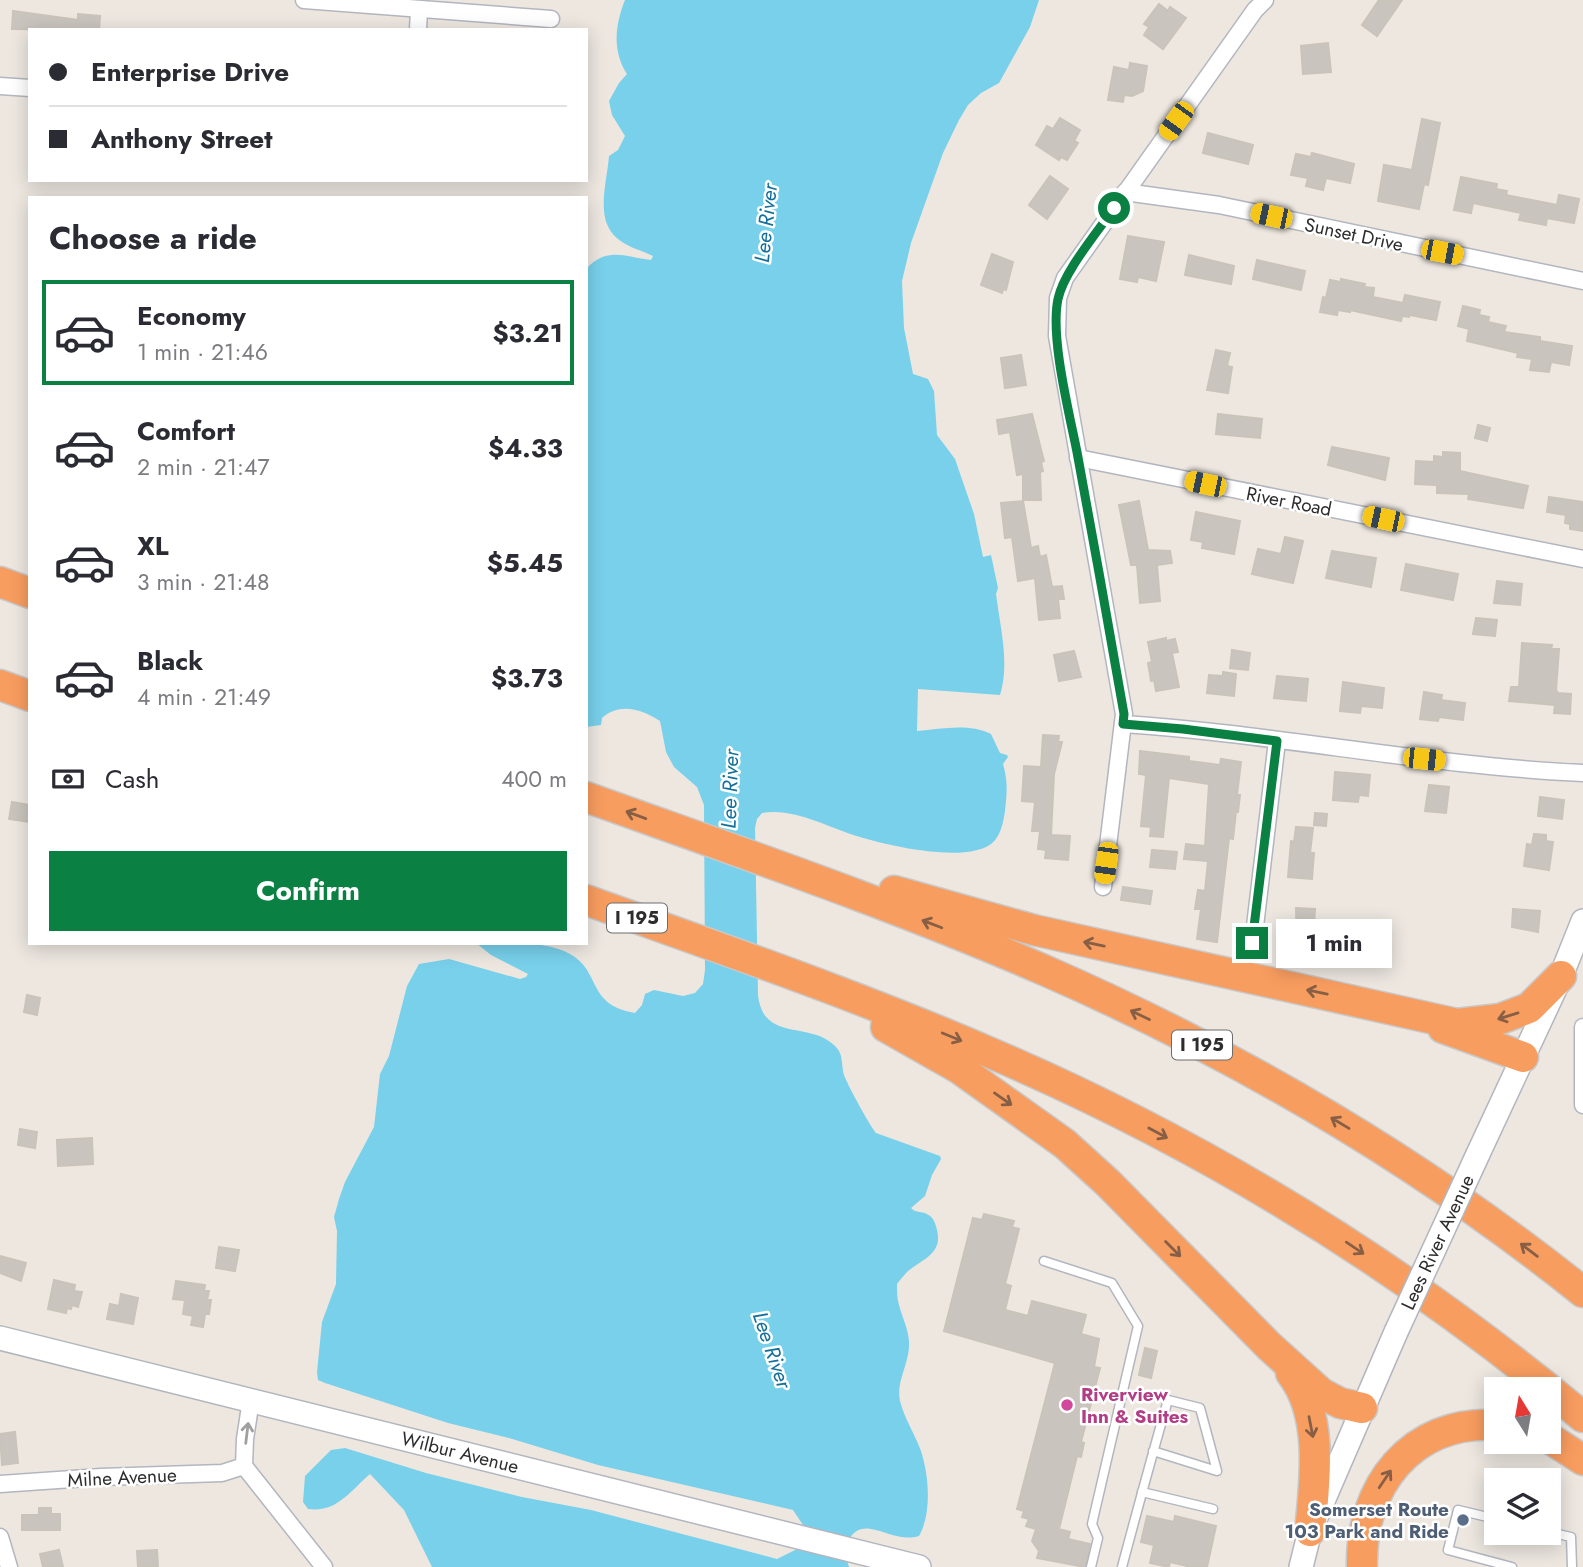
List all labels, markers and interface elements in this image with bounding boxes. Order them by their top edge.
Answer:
text: Enterprise Drive [91,53,289,91]
car [1156,98,1197,144]
text: Anthony Street [91,120,273,158]
water label: Lee River [747,181,785,264]
route start [1098,192,1130,224]
car [1249,201,1294,231]
street label: Sunset Drive [1302,211,1406,258]
text: Choose a ride [49,215,257,261]
car [1420,238,1465,266]
text: Economy [137,297,246,335]
icon: car [53,301,116,364]
text: $3.21 [492,314,563,352]
text: 1 min · 21:46 [137,335,268,369]
text: Comfort [137,412,235,450]
icon: car [53,416,116,479]
text: $4.33 [488,429,563,467]
text: 2 min · 21:47 [137,450,270,484]
car [1183,469,1228,499]
street label: River Road [1244,480,1334,523]
car [1361,504,1406,534]
text: XL [137,527,169,565]
icon: car [53,531,116,594]
text: $5.45 [487,544,563,582]
text: 3 min · 21:48 [137,565,269,599]
text: Black [137,642,203,680]
icon: car [53,646,116,709]
text: $3.73 [491,659,563,697]
text: 4 min · 21:49 [137,680,271,714]
car [1403,746,1446,772]
water label: Lee River [714,748,746,829]
icon: cash [49,760,87,798]
text: Cash [105,760,159,798]
text: 400 m [501,762,567,796]
one-way arrow [625,807,647,820]
car [1093,841,1120,885]
button: Confirm [49,851,567,931]
road number: I 195 [607,903,667,932]
one-way arrow [921,917,943,930]
callout: 1 min [1276,918,1392,968]
text: 1 min [1305,926,1363,960]
route end [1236,927,1268,959]
one-way arrow [1083,936,1106,950]
one-way arrow [1306,985,1329,999]
one-way arrow [1130,1007,1151,1021]
one-way arrow [1497,1011,1519,1023]
road number: I 195 [1172,1030,1232,1060]
one-way arrow [941,1031,962,1044]
one-way arrow [993,1092,1012,1106]
one-way arrow [1331,1116,1351,1130]
one-way arrow [1147,1127,1168,1140]
street label: Lees River Avenue [1394,1170,1481,1314]
one-way arrow [1165,1240,1182,1257]
one-way arrow [1344,1241,1364,1255]
one-way arrow [1520,1243,1539,1257]
water label: Lee River [745,1308,799,1393]
north arrow [1484,1377,1561,1454]
map controls [1484,1377,1561,1545]
place label: Riverview Inn & Suites [1081,1381,1189,1430]
marker: Riverview Inn & Suites [1059,1397,1075,1413]
one-way arrow [1305,1415,1319,1438]
one-way arrow [240,1422,253,1445]
street label: Wilbur Avenue [398,1425,522,1480]
street label: Milne Avenue [67,1461,178,1494]
button: layers [1484,1468,1561,1545]
one-way arrow [1378,1470,1392,1489]
place label: Somerset Route 103 Park and Ride [1285,1496,1449,1545]
marker: Somerset Route 103 Park and Ride [1455,1512,1471,1528]

